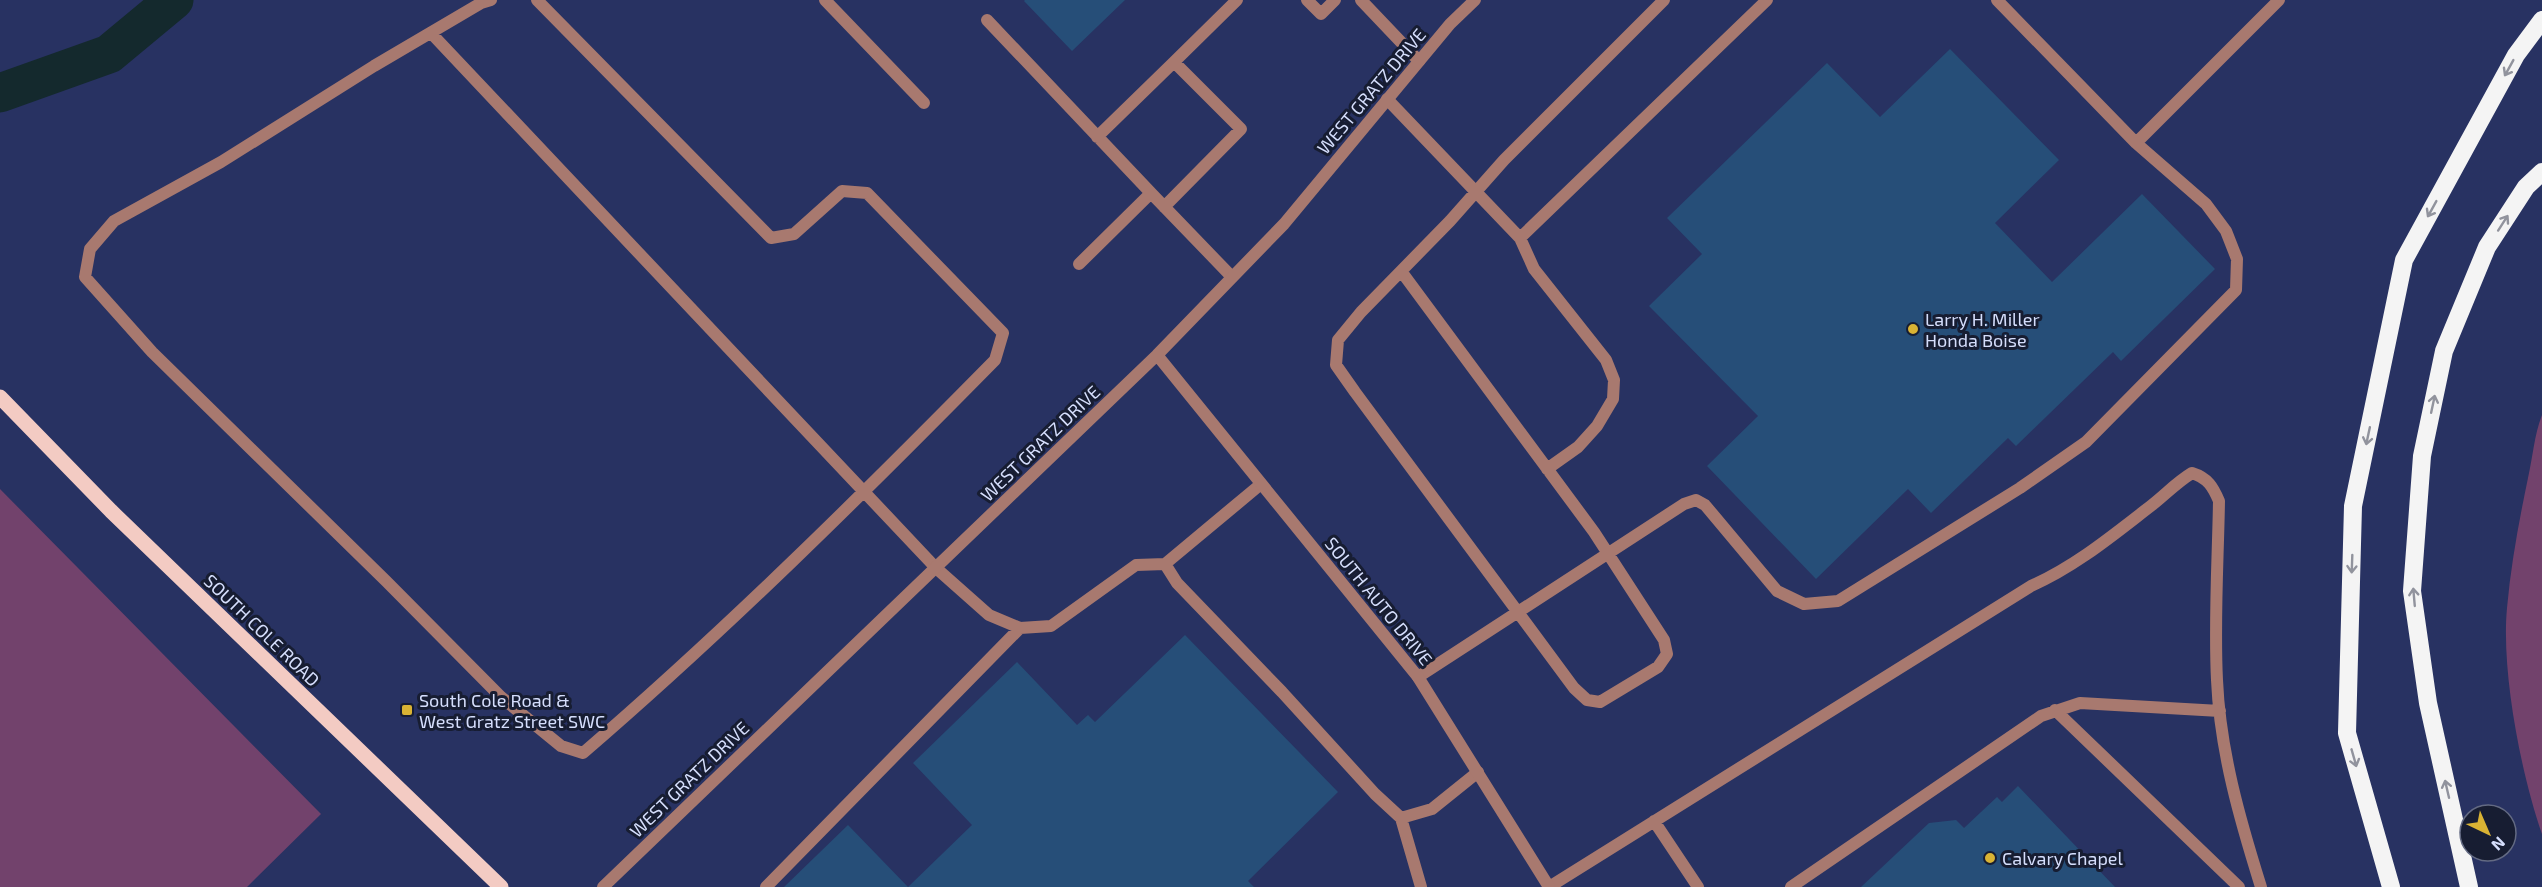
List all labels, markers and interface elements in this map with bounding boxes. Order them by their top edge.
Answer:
street label: WEST GRATZ DRIVE [1312,24,1430,158]
one-way arrow [2503,59,2515,76]
one-way arrow [2426,200,2437,218]
one-way arrow [2497,215,2509,232]
place label: Larry H. Miller Honda Boise [1925,308,2040,351]
marker: Larry H. Miller Honda Boise [1906,322,1920,336]
street label: WEST GRATZ DRIVE [976,380,1104,506]
one-way arrow [2428,394,2439,414]
one-way arrow [2362,425,2373,445]
street label: SOUTH AUTO DRIVE [1321,533,1437,669]
one-way arrow [2346,554,2357,574]
street label: SOUTH COLE ROAD [200,569,324,691]
one-way arrow [2408,588,2419,608]
place label: South Cole Road & West Gratz Street SWC [419,689,605,732]
marker: South Cole Road & West Gratz Street SWC [400,703,414,717]
street label: WEST GRATZ DRIVE [625,716,753,842]
one-way arrow [2349,748,2360,767]
one-way arrow [2441,780,2452,799]
north arrow [2458,803,2518,863]
text: N [2488,833,2510,855]
place label: Calvary Chapel [2002,847,2123,869]
marker: Calvary Chapel [1983,851,1997,865]

